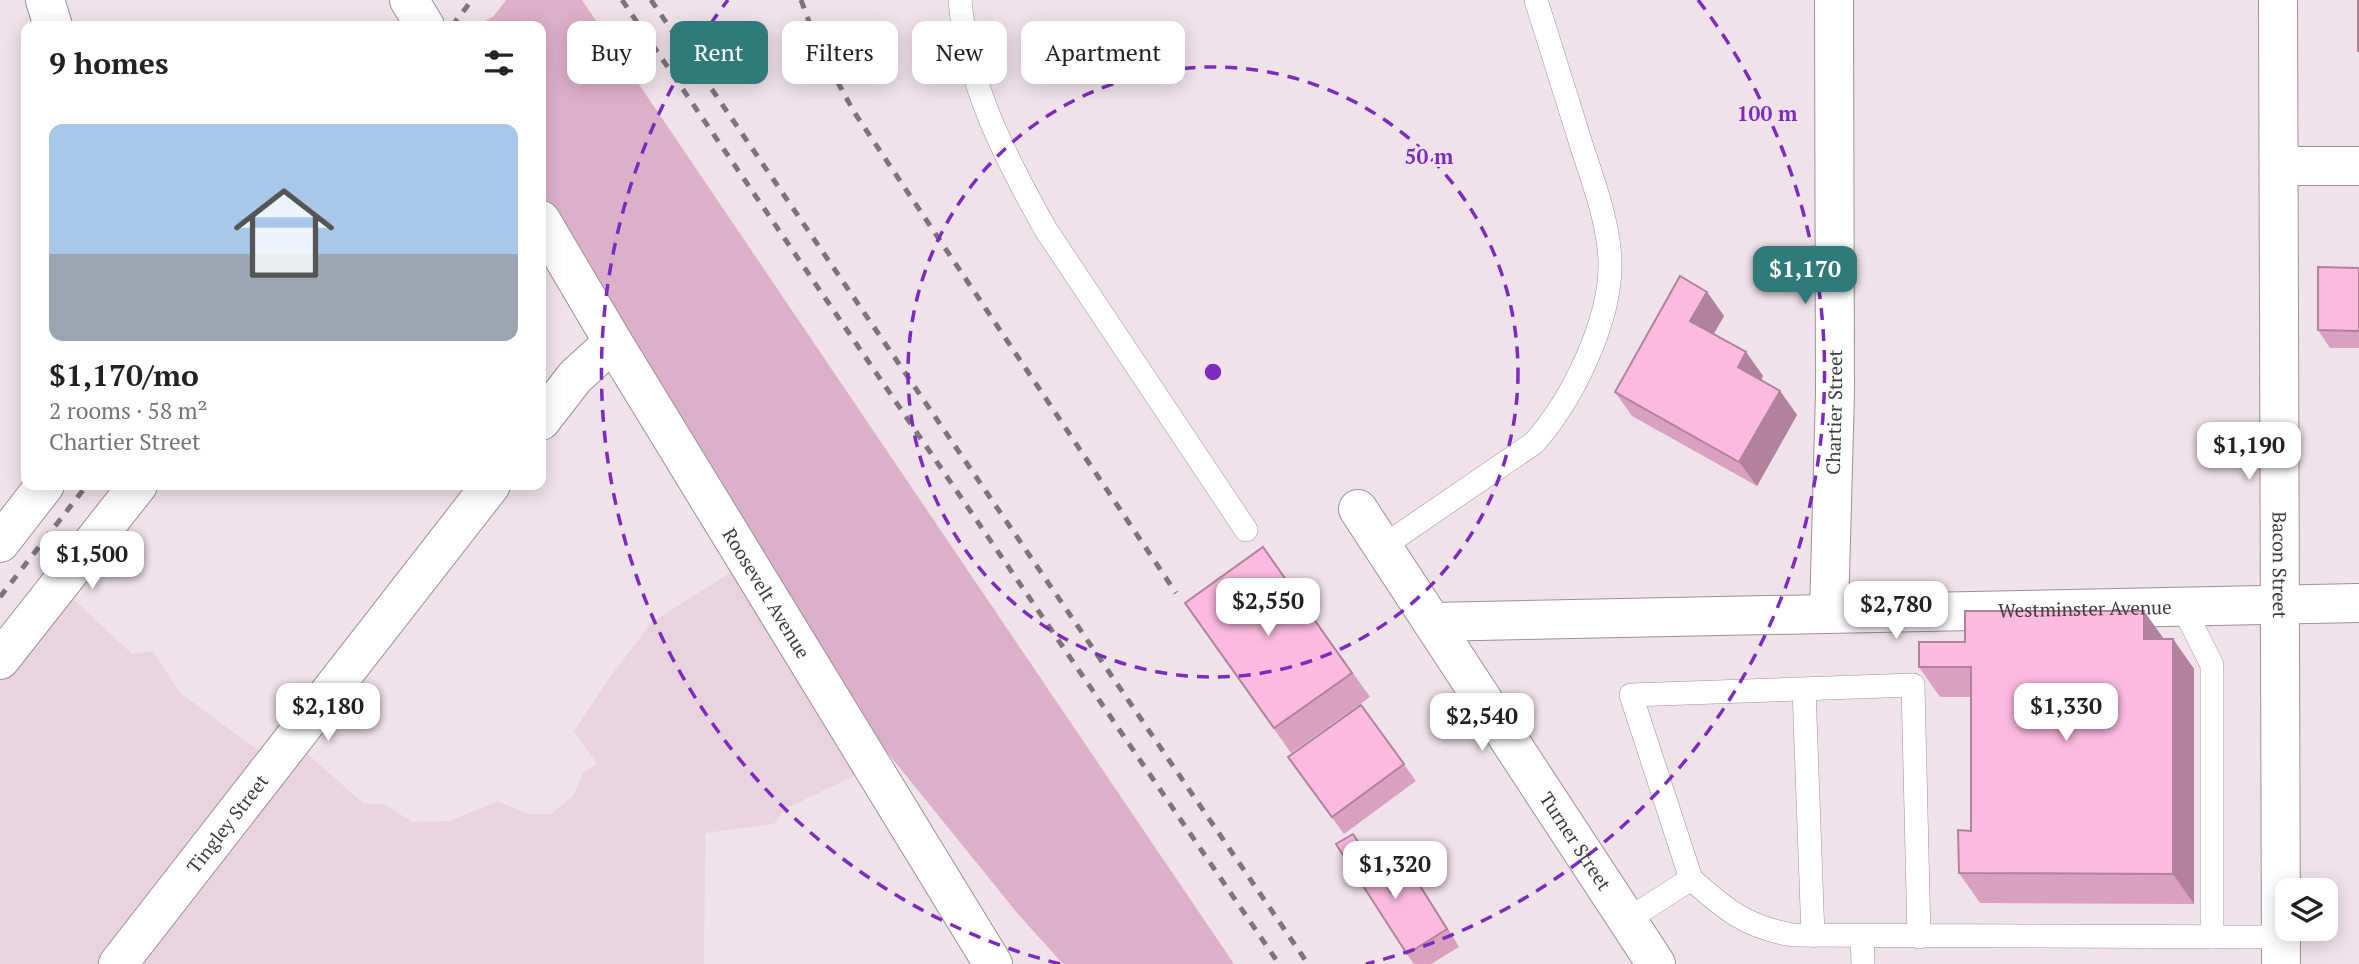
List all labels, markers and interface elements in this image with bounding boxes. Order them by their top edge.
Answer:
chip: Buy [567,21,656,84]
chip: Rent [670,21,768,84]
chip: Filters [782,21,898,84]
chip: New [912,21,1007,84]
chip: Apartment [1021,21,1185,84]
text: 9 homes [49,43,168,83]
icon: filters [480,44,518,82]
text: 100 m [1737,99,1798,127]
text: 50 m [1405,142,1454,170]
icon: home [221,170,347,296]
pin: $1,170 [1748,246,1862,306]
text: $1,170 [1769,253,1841,284]
street label: Chartier Street [1820,349,1847,475]
text: $1,170/mo [49,355,199,395]
centre of rings [1201,360,1225,384]
text: 2 rooms · 58 m² [49,395,208,426]
pin: $1,190 [2192,422,2306,482]
text: Chartier Street [49,426,201,457]
text: $1,190 [2213,429,2285,460]
street label: Bacon Street [2268,511,2293,619]
street label: Roosevelt Avenue [718,523,816,663]
pin: $1,500 [35,532,149,591]
text: $1,500 [56,538,128,569]
pin: $2,550 [1211,578,1325,638]
pin: $2,780 [1839,582,1953,641]
text: $2,550 [1232,585,1304,616]
text: $2,780 [1860,588,1932,619]
street label: Westminster Avenue [1998,594,2172,622]
pin: $2,180 [271,684,385,743]
pin: $1,330 [2009,684,2123,743]
text: $2,180 [292,690,364,721]
text: $1,330 [2030,690,2102,721]
pin: $2,540 [1425,694,1539,753]
text: $2,540 [1446,700,1518,731]
street label: Tingley Street [181,769,273,878]
street label: Turner Street [1535,787,1617,895]
pin: $1,320 [1338,842,1452,901]
text: $1,320 [1359,848,1431,879]
map controls [2275,878,2338,941]
button: layers [2275,878,2338,941]

